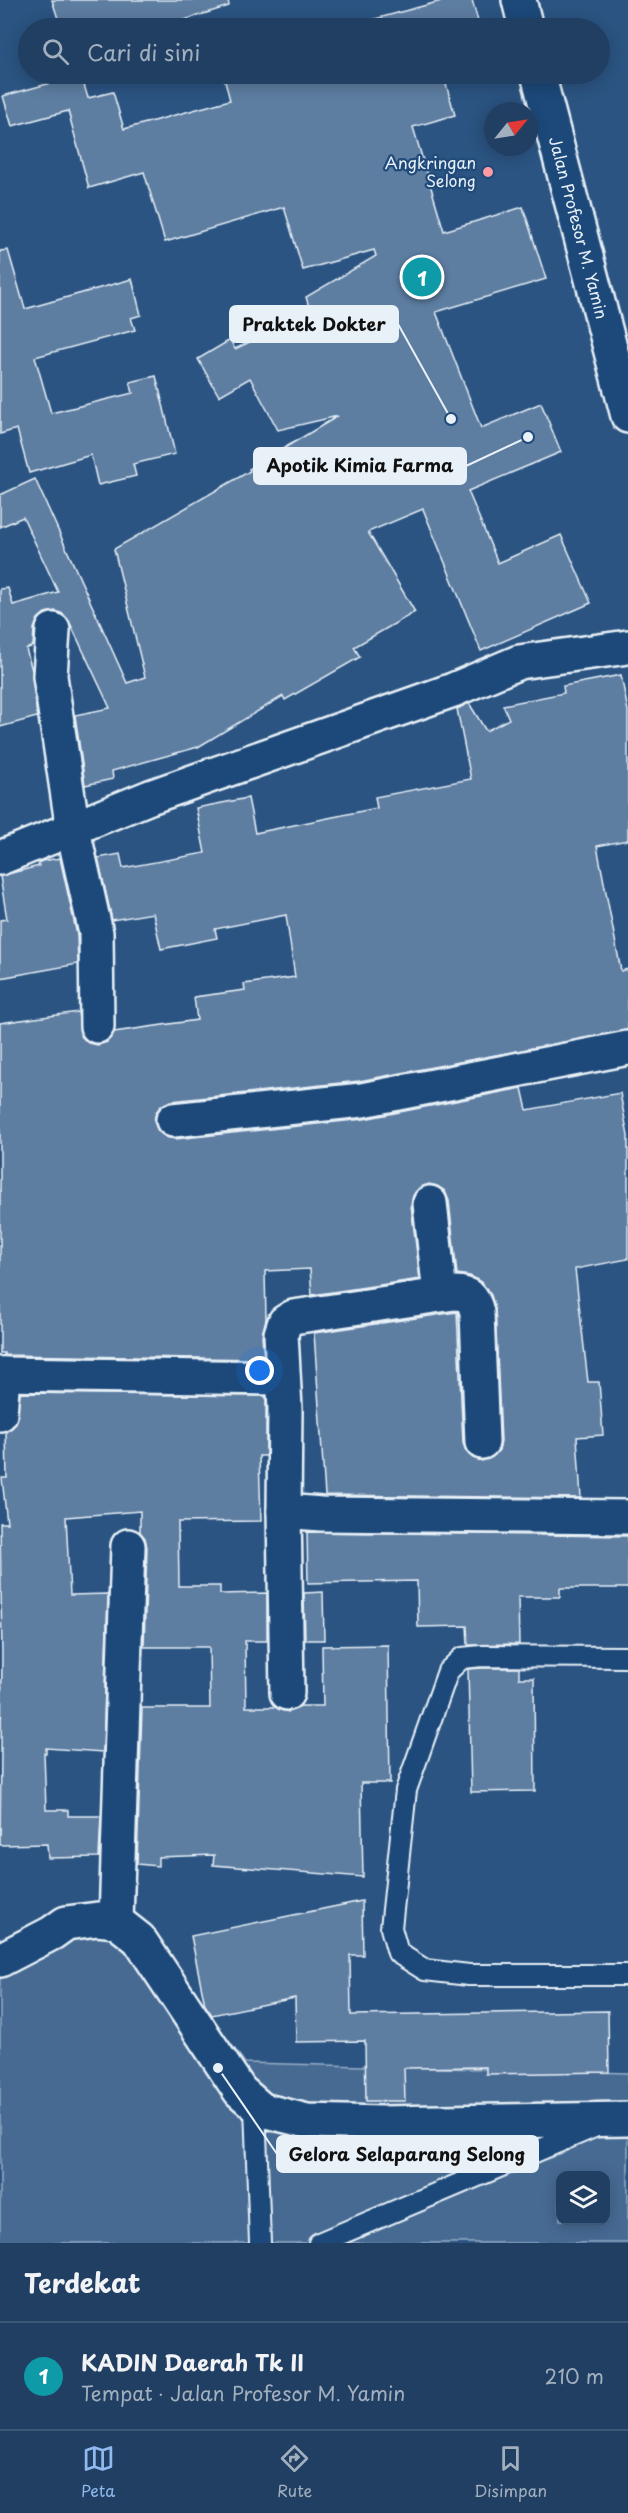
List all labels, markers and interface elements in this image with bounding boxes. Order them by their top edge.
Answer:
search box [18,18,610,84]
icon: search [39,35,72,68]
text: Cari di sini [87,35,200,68]
north arrow [484,102,538,156]
street label: Jalan Profesor M. Yamin [544,134,615,321]
place label: Angkringan Selong [385,150,476,192]
marker: Angkringan Selong [481,165,495,179]
pin: 1 [402,254,442,300]
callout: Praktek Dokter [230,306,398,342]
text: Praktek Dokter [242,310,386,337]
callout: Apotik Kimia Farma [254,448,466,484]
text: Apotik Kimia Farma [266,451,454,478]
your location [245,1356,274,1385]
callout: Gelora Selaparang Selong [277,2136,538,2172]
text: Gelora Selaparang Selong [289,2140,526,2167]
map controls [556,2171,610,2225]
button: layers [556,2171,610,2225]
text: Terdekat [24,2263,141,2302]
text: KADIN Daerah Tk II [81,2345,304,2378]
text: 1 [39,2361,48,2391]
text: 210 m [545,2361,604,2391]
text: Tempat · Jalan Profesor M. Yamin [81,2378,405,2408]
tab: Peta [81,2442,115,2502]
tab: Rute [277,2442,312,2502]
tab: Disimpan [474,2442,547,2502]

